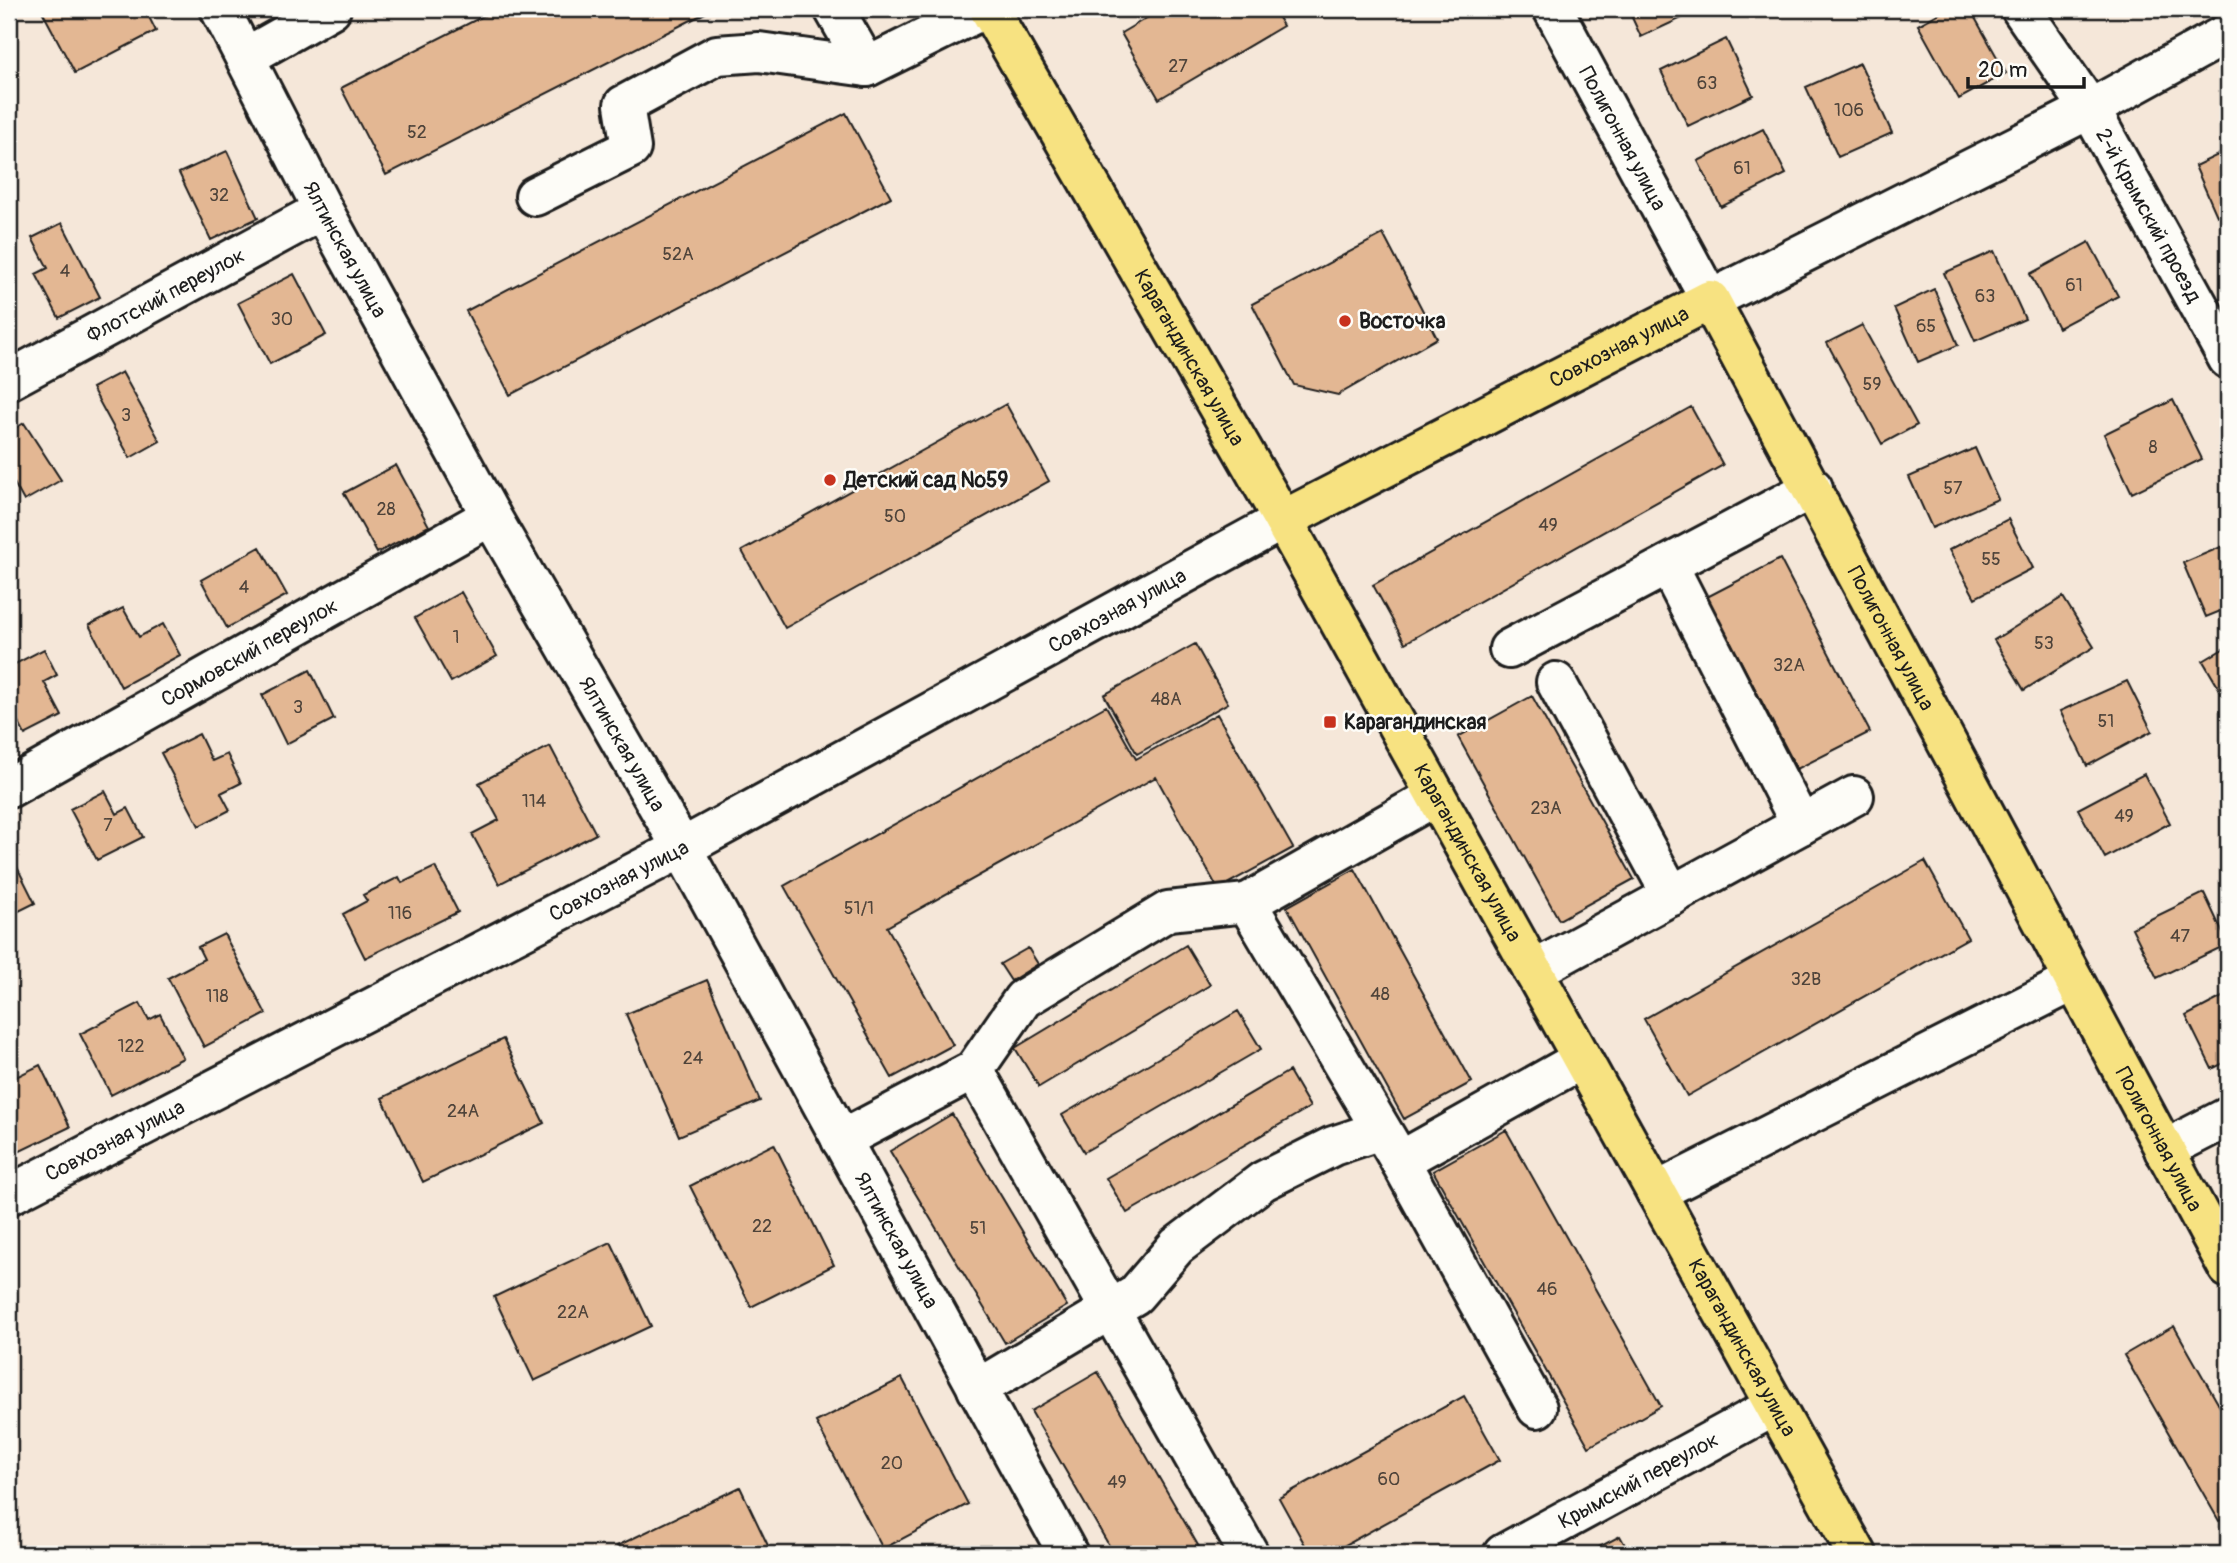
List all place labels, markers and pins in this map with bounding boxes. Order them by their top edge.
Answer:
place label: Восточка [1359,308,1446,335]
marker: Восточка [1337,313,1353,329]
place label: Детский сад №59 [842,467,1008,494]
marker: Детский сад №59 [822,472,838,488]
place label: Карагандинская [1344,709,1487,736]
marker: Карагандинская [1322,714,1338,730]

